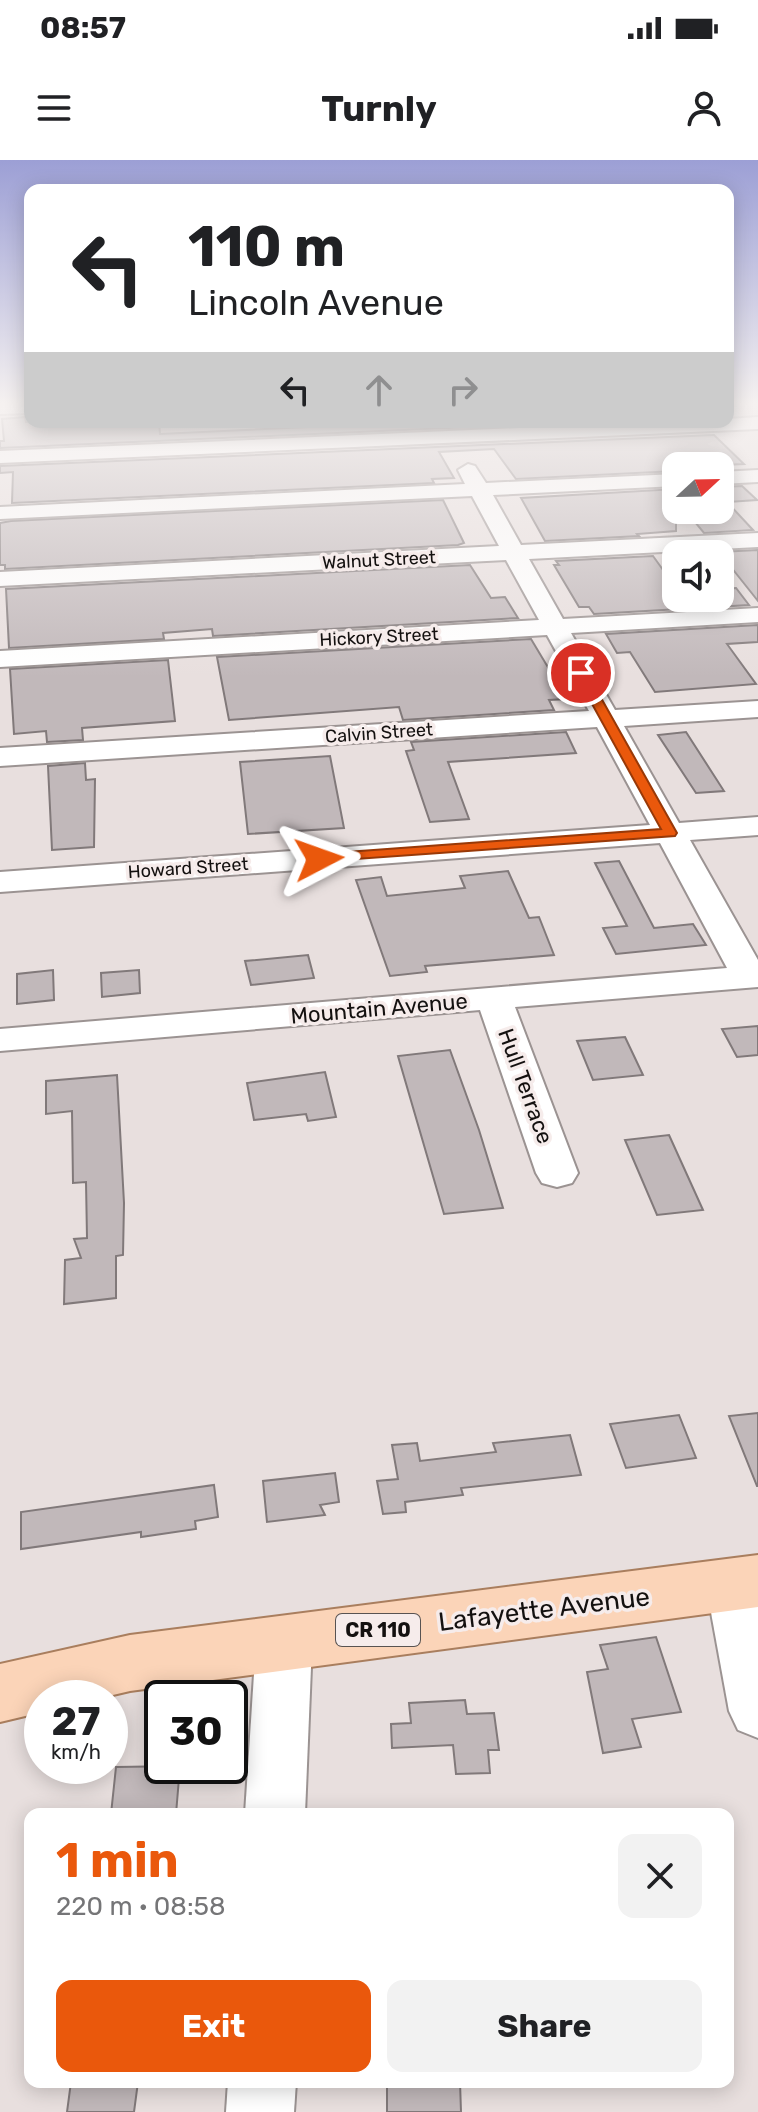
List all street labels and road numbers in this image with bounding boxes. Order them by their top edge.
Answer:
street label: Walnut Street [322,546,436,574]
street label: Hickory Street [319,623,439,651]
street label: Calvin Street [324,718,434,748]
street label: Howard Street [127,853,249,883]
street label: Mountain Avenue [289,987,469,1030]
street label: Hull Terrace [492,1025,559,1147]
street label: Lafayette Avenue [437,1581,652,1638]
road number: CR 110 [336,1614,420,1646]

